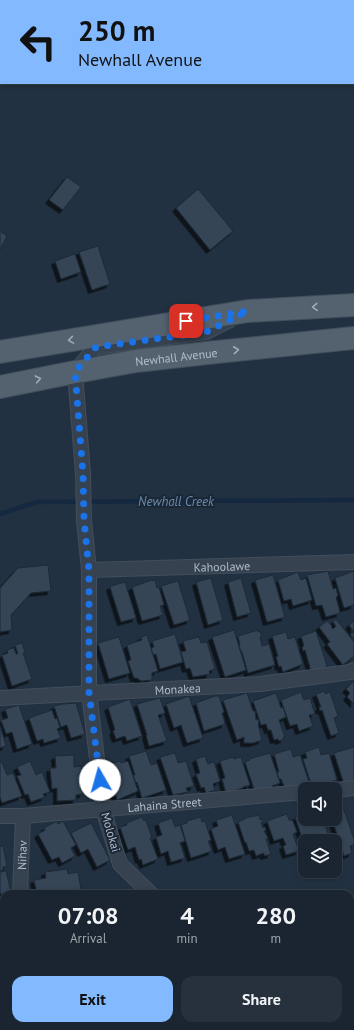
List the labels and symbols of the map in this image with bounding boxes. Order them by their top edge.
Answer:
one-way arrow [312,303,318,312]
pin [169,304,203,338]
one-way arrow [68,335,74,344]
street label: Newhall Avenue [134,344,218,369]
one-way arrow [233,346,239,355]
one-way arrow [35,376,41,384]
water label: Newhall Creek [138,493,215,510]
street label: Kahoolawe [193,558,250,574]
street label: Monakea [154,680,201,697]
position arrow [79,759,121,801]
street label: Lahaina Street [127,793,202,815]
street label: Molokai [98,810,124,854]
street label: Nihav [13,840,30,870]

